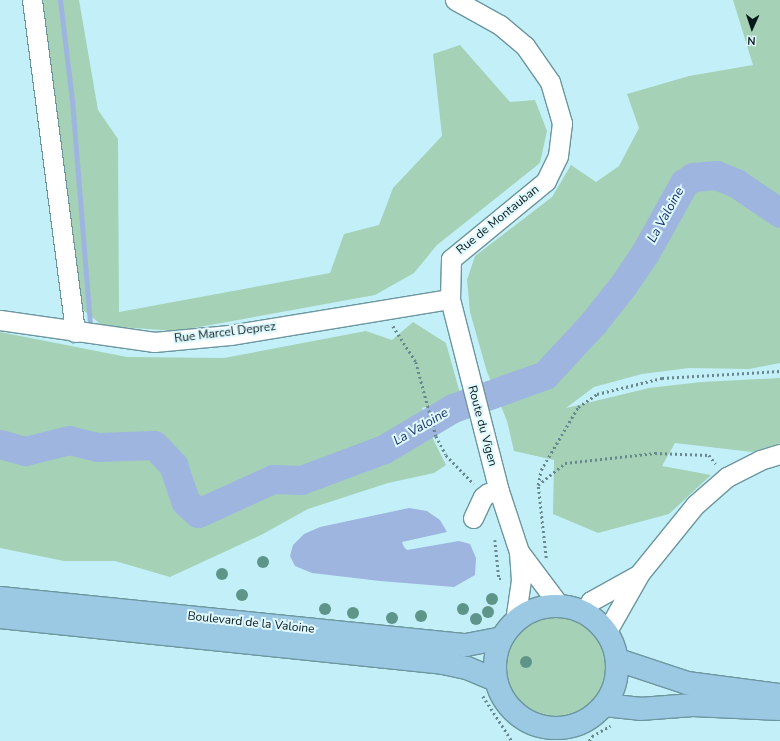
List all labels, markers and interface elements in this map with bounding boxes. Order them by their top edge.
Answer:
north arrow [732,8,772,48]
text: N [747,33,756,48]
street label: Rue de Montauban [454,182,542,258]
water label: La Valoine [644,185,688,245]
street label: Rue Marcel Deprez [174,320,276,346]
street label: Route du Vigen [464,384,500,468]
water label: La Valoine [391,405,451,449]
street label: Boulevard de la Valoine [187,609,315,637]

